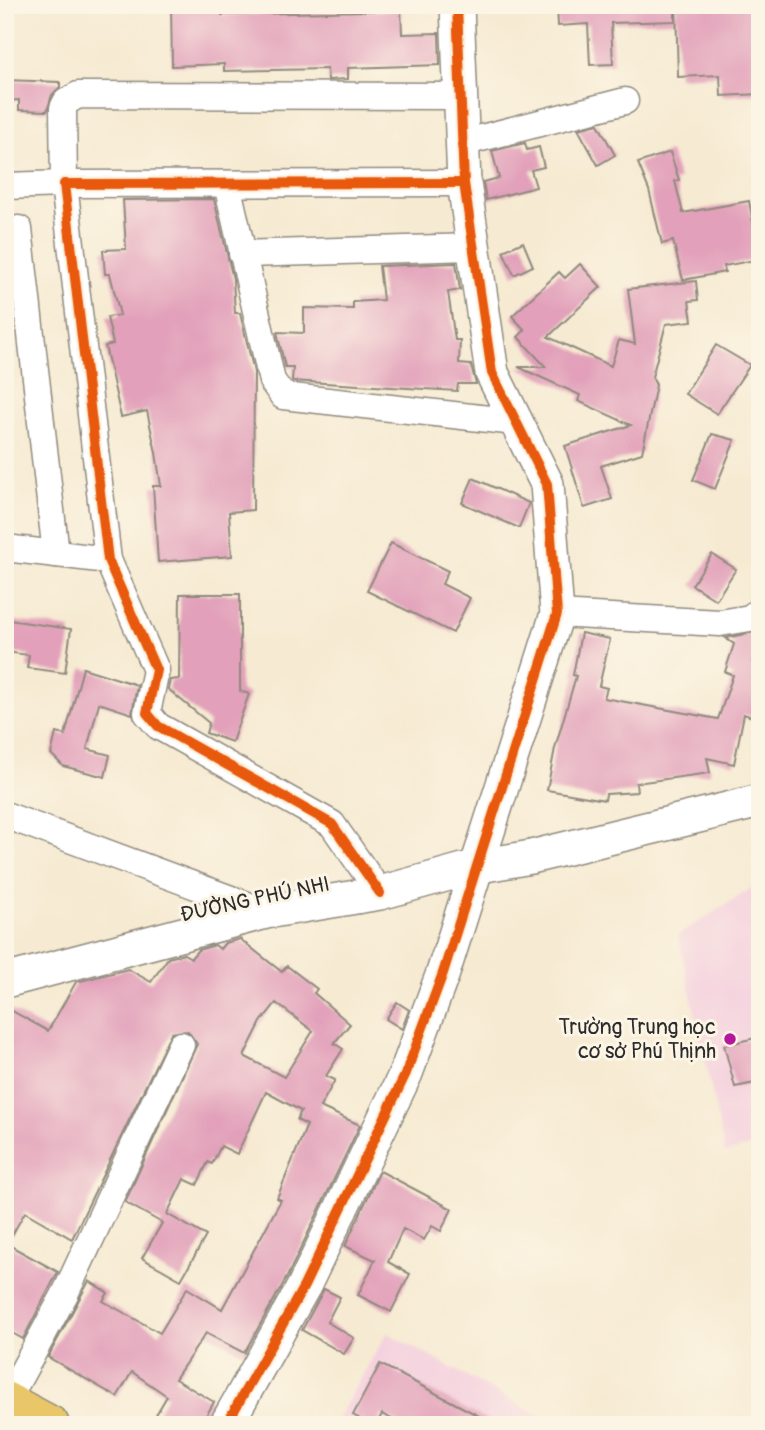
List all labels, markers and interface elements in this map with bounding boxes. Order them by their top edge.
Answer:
street label: ĐƯỜNG PHÚ NHI [178,870,332,929]
place label: Trường Trung học cơ sở Phú Thịnh [559,1014,716,1065]
marker: Trường Trung học cơ sở Phú Thịnh [722,1031,738,1047]

